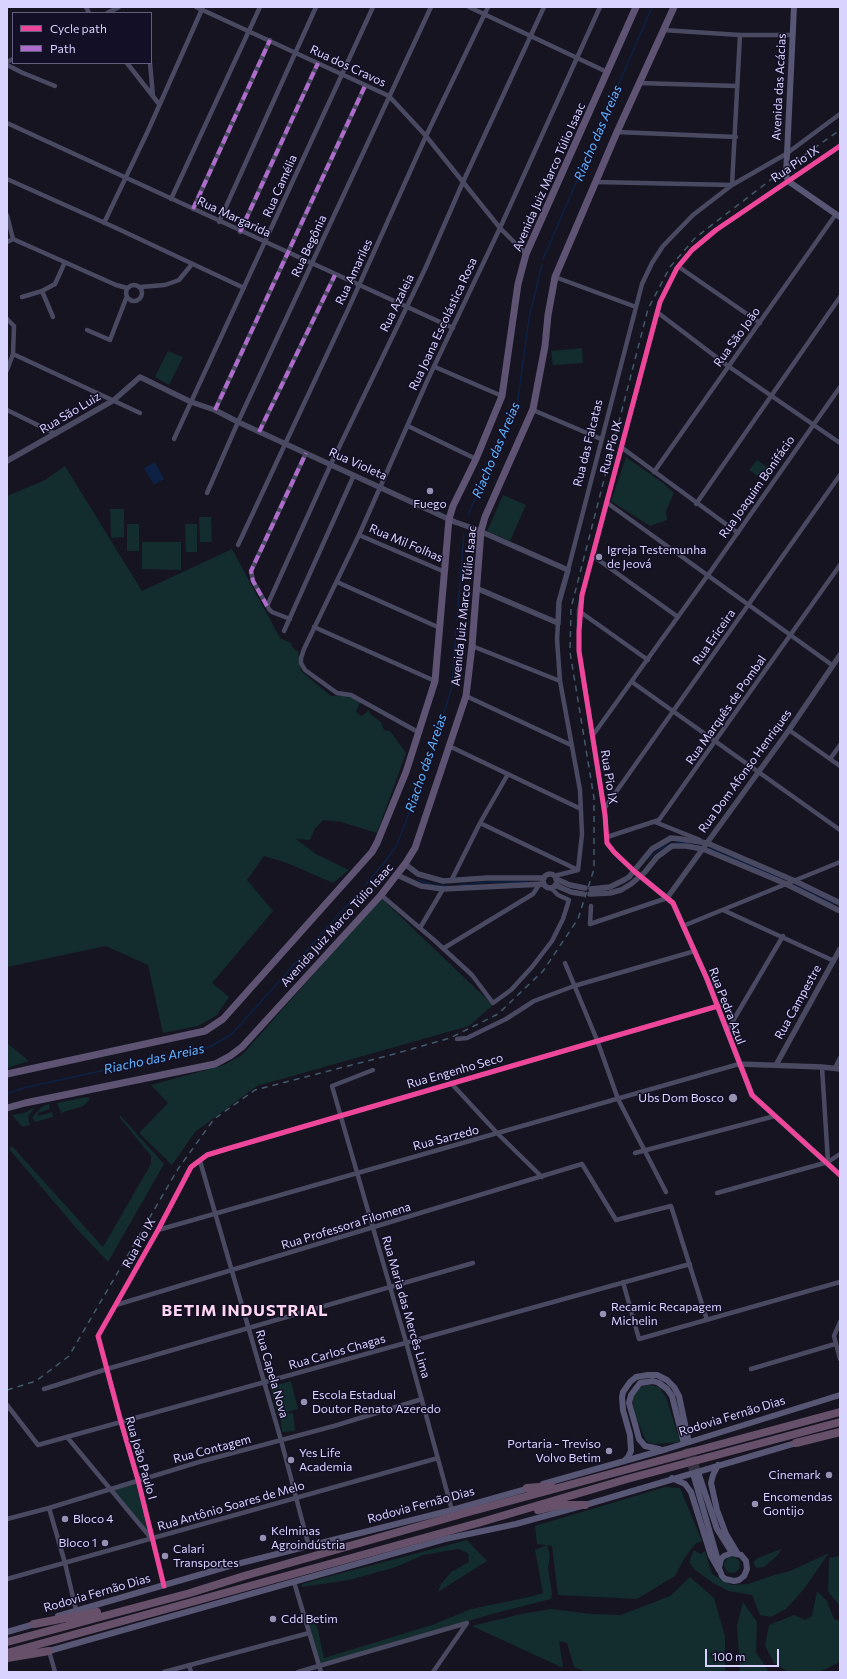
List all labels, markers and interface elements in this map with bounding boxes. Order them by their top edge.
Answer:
legend [12,12,152,64]
text: Cycle path [50,21,107,35]
street label: Avenida das Acácias [769,33,789,141]
text: Path [50,41,76,55]
street label: Rua dos Cravos [308,42,388,90]
water label: Riacho das Areias [571,83,625,183]
street label: Avenida Juiz Marco Túlio Isaac [510,101,588,253]
street label: Rua Pio IX [768,143,822,185]
street label: Rua Camélia [260,152,300,220]
street label: Rua Margarida [195,194,273,240]
street label: Rua Begônia [288,213,330,279]
street label: Rua Amariles [332,237,376,307]
street label: Rua Joana Escolástica Rosa [406,255,480,393]
street label: Rua Azaleia [377,272,417,334]
street label: Rua São João [711,304,763,370]
street label: Rua São Luiz [37,389,103,437]
street label: Rua das Falcatas [570,398,606,488]
water label: Riacho das Areias [469,400,523,500]
street label: Rua Pio IX [597,419,625,475]
street label: Rua Joaquim Bonifácio [716,433,798,541]
street label: Rua Violeta [327,445,389,483]
marker: Fuego [425,486,435,496]
place label: Fuego [413,497,447,511]
street label: Rua Mil Folhas [367,521,445,565]
street label: Avenida Juiz Marco Túlio Isaac [448,525,480,687]
place label: Igreja Testemunha de Jeová [607,543,706,571]
marker: Igreja Testemunha de Jeová [594,552,604,562]
street label: Rua Ericeira [690,606,738,668]
street label: Rua Marquês de Pombal [683,653,769,767]
street label: Rua Dom Afonso Henriques [695,706,795,836]
water label: Riacho das Areias [402,712,450,814]
street label: Rua Pio IX [598,749,620,805]
street label: Avenida Juiz Marco Túlio Isaac [278,860,396,990]
street label: Rua Campestre [772,962,824,1042]
street label: Rua Pedra Azul [706,966,748,1046]
water label: Riacho das Areias [102,1041,206,1077]
street label: Rua Engenho Seco [405,1050,505,1092]
place label: Ubs Dom Bosco [638,1091,724,1105]
marker: Ubs Dom Bosco [727,1092,739,1104]
street label: Rua Sarzedo [411,1122,481,1154]
street label: Rua Professora Filomena [279,1199,413,1253]
street label: Rua Pio IX [119,1216,159,1270]
street label: Rua Maria das Mercês Lima [379,1234,433,1380]
place label: Recamic Recapagem Michelin [611,1300,722,1328]
district label: BETIM INDUSTRIAL [162,1301,328,1321]
marker: Recamic Recapagem Michelin [598,1309,608,1319]
street label: Rua Capela Nova [253,1328,291,1420]
street label: Rua Carlos Chagas [287,1331,387,1373]
place label: Escola Estadual Doutor Renato Azeredo [312,1388,441,1416]
street label: Rodovia Fernão Dias [677,1393,787,1439]
marker: Escola Estadual Doutor Renato Azeredo [299,1397,309,1407]
street label: Rua João Paulo I [122,1415,160,1501]
street label: Rua Contagem [172,1432,252,1466]
place label: Portaria - Treviso Volvo Betim [507,1437,601,1465]
place label: Yes Life Academia [299,1446,352,1474]
marker: Portaria - Treviso Volvo Betim [604,1446,614,1456]
marker: Yes Life Academia [286,1455,296,1465]
place label: Cinemark [768,1468,821,1482]
marker: Cinemark [824,1470,834,1480]
street label: Rua Antônio Soares de Melo [156,1478,306,1534]
street label: Rodovia Fernão Dias [366,1484,476,1526]
place label: Encomendas Gontijo [763,1490,832,1518]
marker: Encomendas Gontijo [750,1499,760,1509]
place label: Bloco 4 [73,1512,114,1526]
marker: Bloco 4 [60,1514,70,1524]
place label: Kelminas Agroindústria [271,1524,345,1552]
marker: Kelminas Agroindústria [258,1533,268,1543]
place label: Bloco 1 [59,1536,97,1550]
marker: Bloco 1 [100,1538,110,1548]
place label: Calari Transportes [173,1542,239,1570]
marker: Calari Transportes [160,1551,170,1561]
street label: Rodovia Fernão Dias [42,1571,152,1615]
place label: Cdd Betim [281,1612,338,1626]
marker: Cdd Betim [268,1614,278,1624]
scale bar [707,1641,781,1667]
text: 100 m [712,1649,746,1663]

